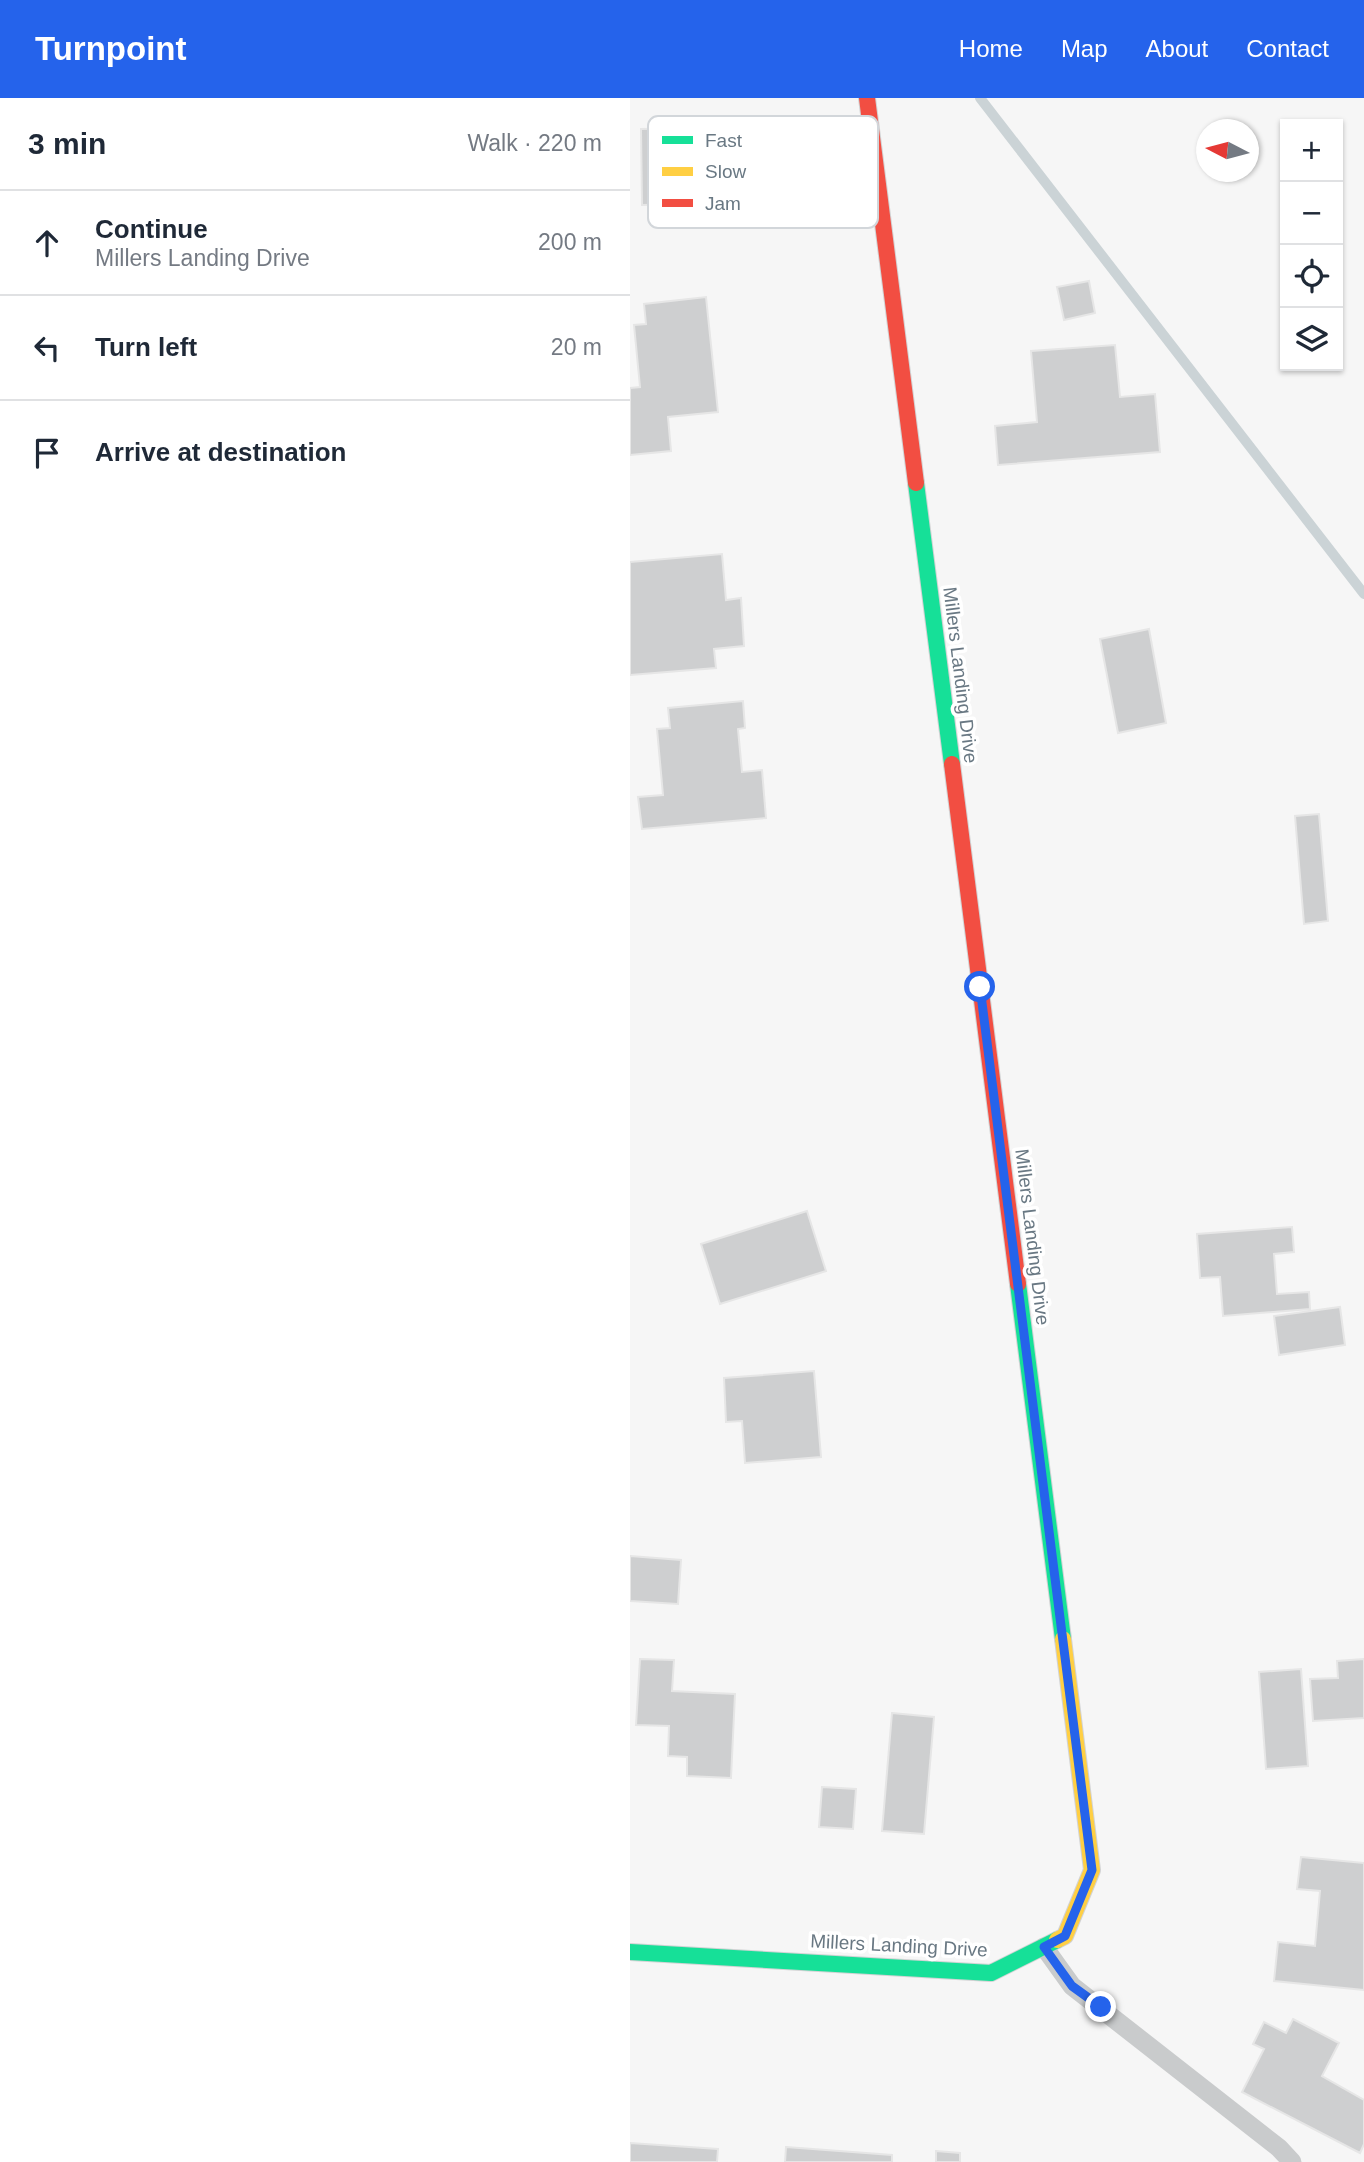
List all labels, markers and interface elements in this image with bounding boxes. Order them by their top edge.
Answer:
text: Turnpoint [35,30,187,67]
text: Home [959,35,1023,62]
text: Map [1061,35,1108,62]
text: About [1146,35,1208,62]
text: Contact [1246,35,1329,62]
legend [648,116,878,228]
north arrow [1196,119,1259,182]
map controls [1280,119,1343,371]
button: + [1280,119,1343,182]
text: 3 min [28,127,106,160]
text: Walk · 220 m [467,130,602,156]
text: Fast [705,130,743,151]
text: Slow [705,161,746,182]
button: − [1280,182,1343,245]
text: Jam [705,193,741,214]
text: Continue [95,214,208,244]
icon: ahead [28,224,66,262]
text: 200 m [538,229,602,255]
text: Millers Landing Drive [95,245,310,271]
button: locate [1280,245,1343,308]
button: layers [1280,308,1343,371]
icon: left [28,329,66,367]
text: Turn left [95,332,197,362]
text: 20 m [551,334,602,360]
icon: arrive [28,434,66,472]
text: Arrive at destination [95,437,346,467]
street label: Millers Landing Drive [939,586,982,764]
route start [964,971,995,1002]
street label: Millers Landing Drive [1011,1148,1054,1326]
street label: Millers Landing Drive [810,1930,988,1961]
route end [1085,1991,1116,2022]

